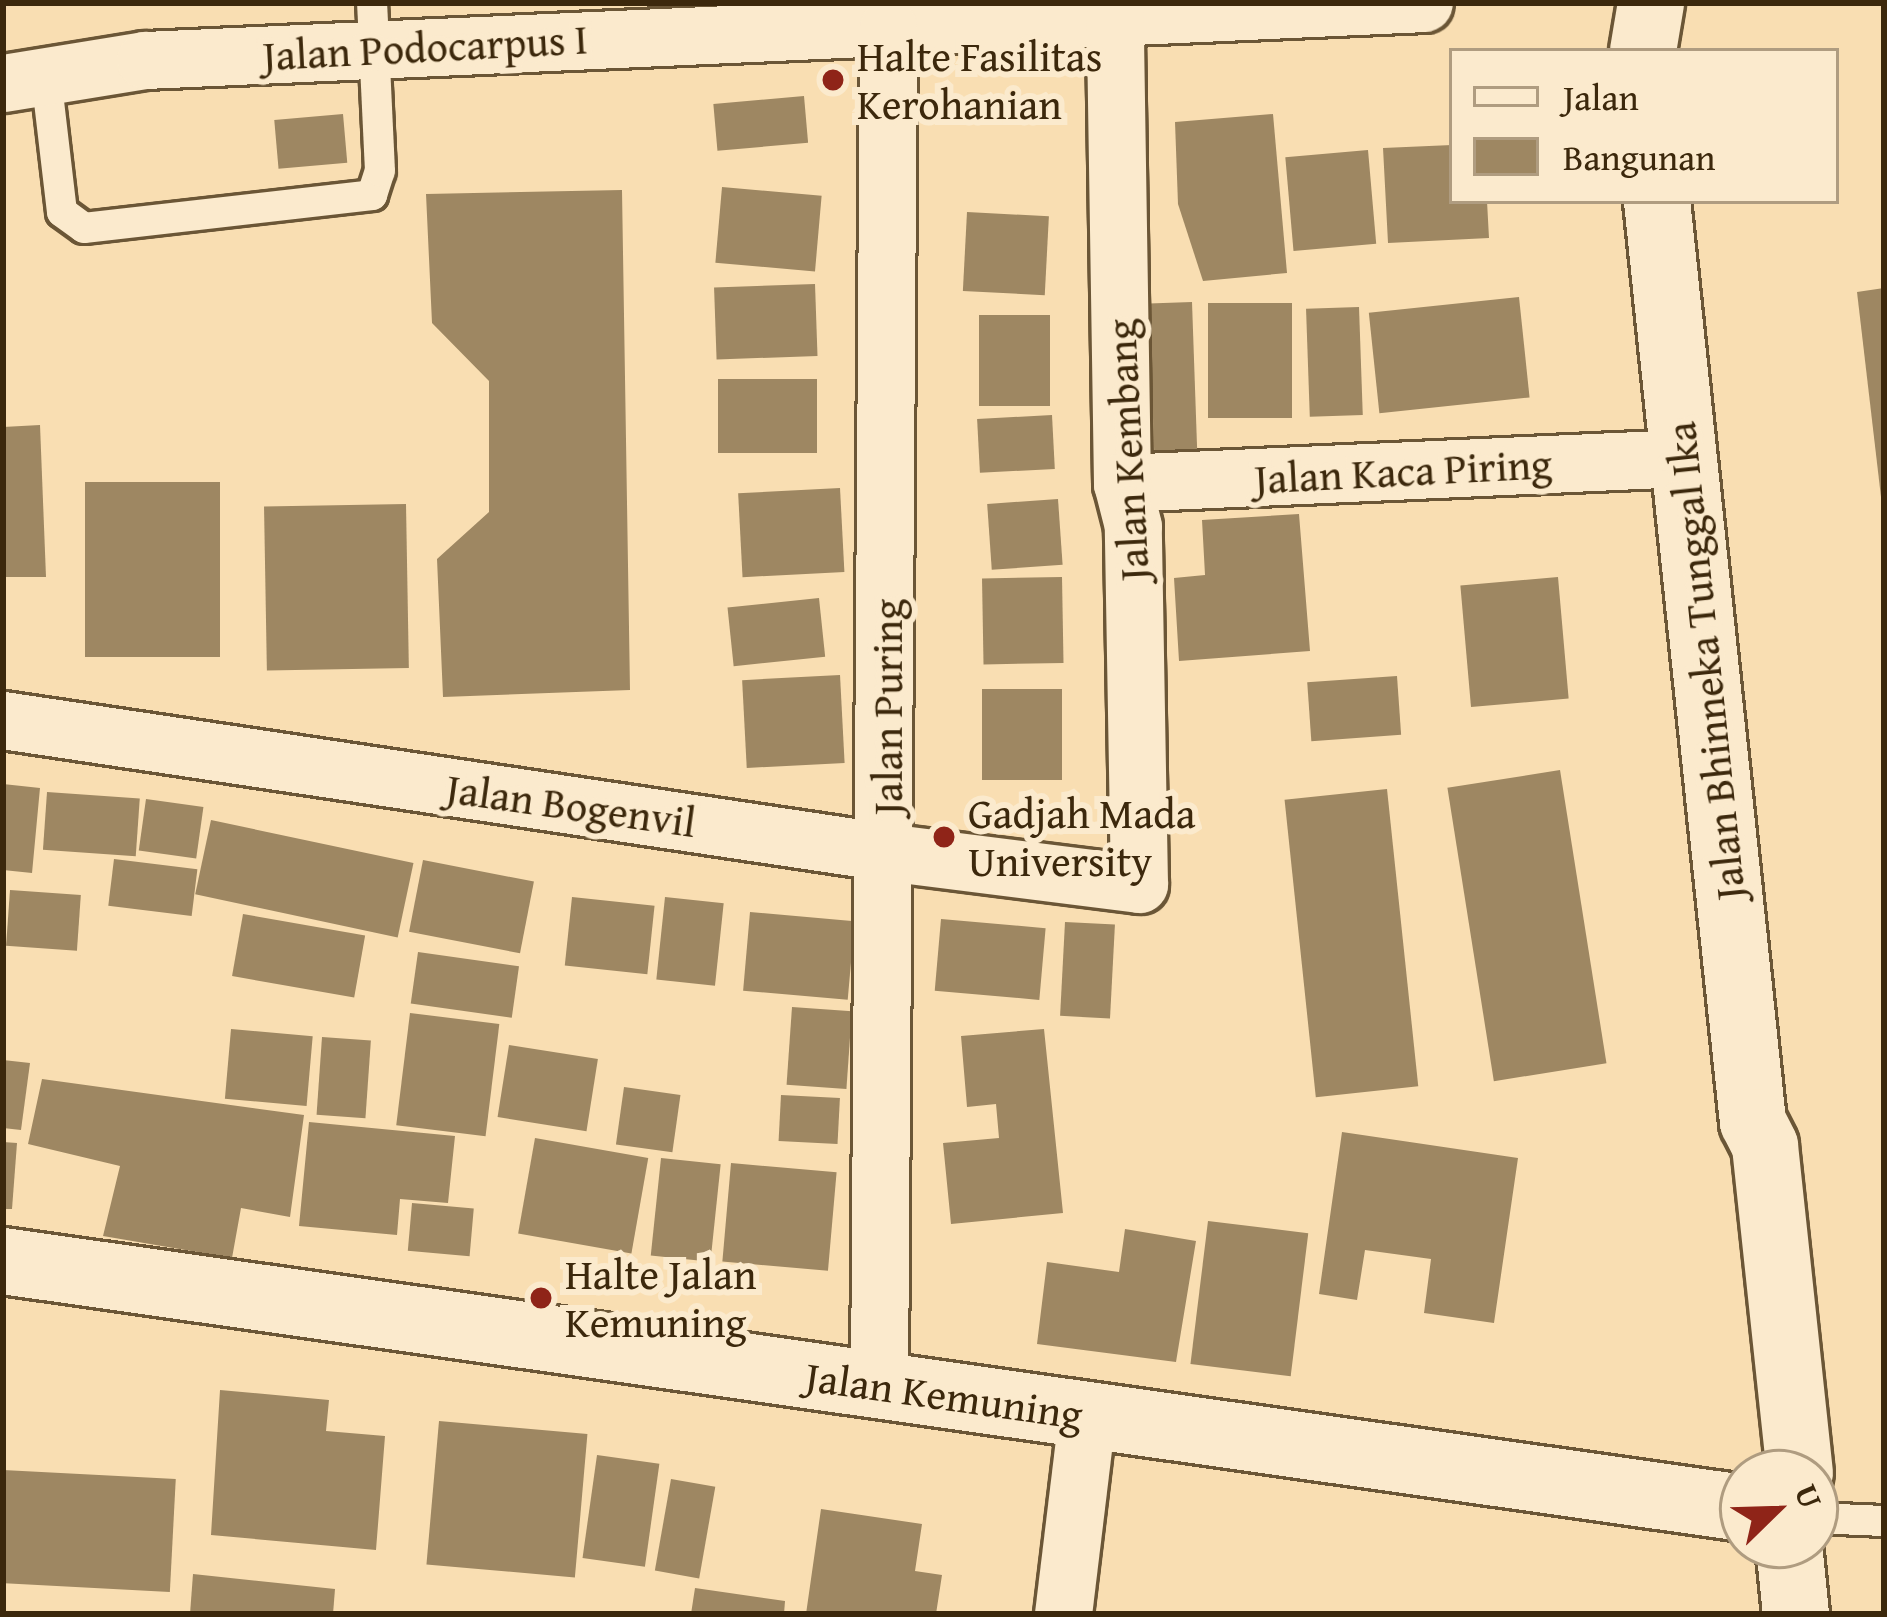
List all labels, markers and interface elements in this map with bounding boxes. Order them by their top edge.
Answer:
street label: Jalan Podocarpus I [261,13,589,81]
place label: Halte Fasilitas Kerohanian [857,31,1102,130]
legend [1449,48,1839,204]
marker: Halte Fasilitas Kerohanian [820,67,846,93]
text: Jalan [1563,70,1639,123]
text: Bangunan [1563,130,1715,183]
street label: Jalan Kembang [1095,318,1159,582]
street label: Jalan Bhinneka Tunggal Ika [1655,419,1755,903]
street label: Jalan Kaca Piring [1253,438,1553,504]
street label: Jalan Puring [862,599,912,815]
street label: Jalan Bogenvil [443,763,699,847]
place label: Gadjah Mada University [968,788,1196,886]
marker: Gadjah Mada University [931,824,957,850]
place label: Halte Jalan Kemuning [565,1249,757,1348]
marker: Halte Jalan Kemuning [528,1285,554,1311]
street label: Jalan Kemuning [802,1351,1086,1439]
north arrow [1719,1449,1839,1569]
text: U [1783,1476,1836,1516]

